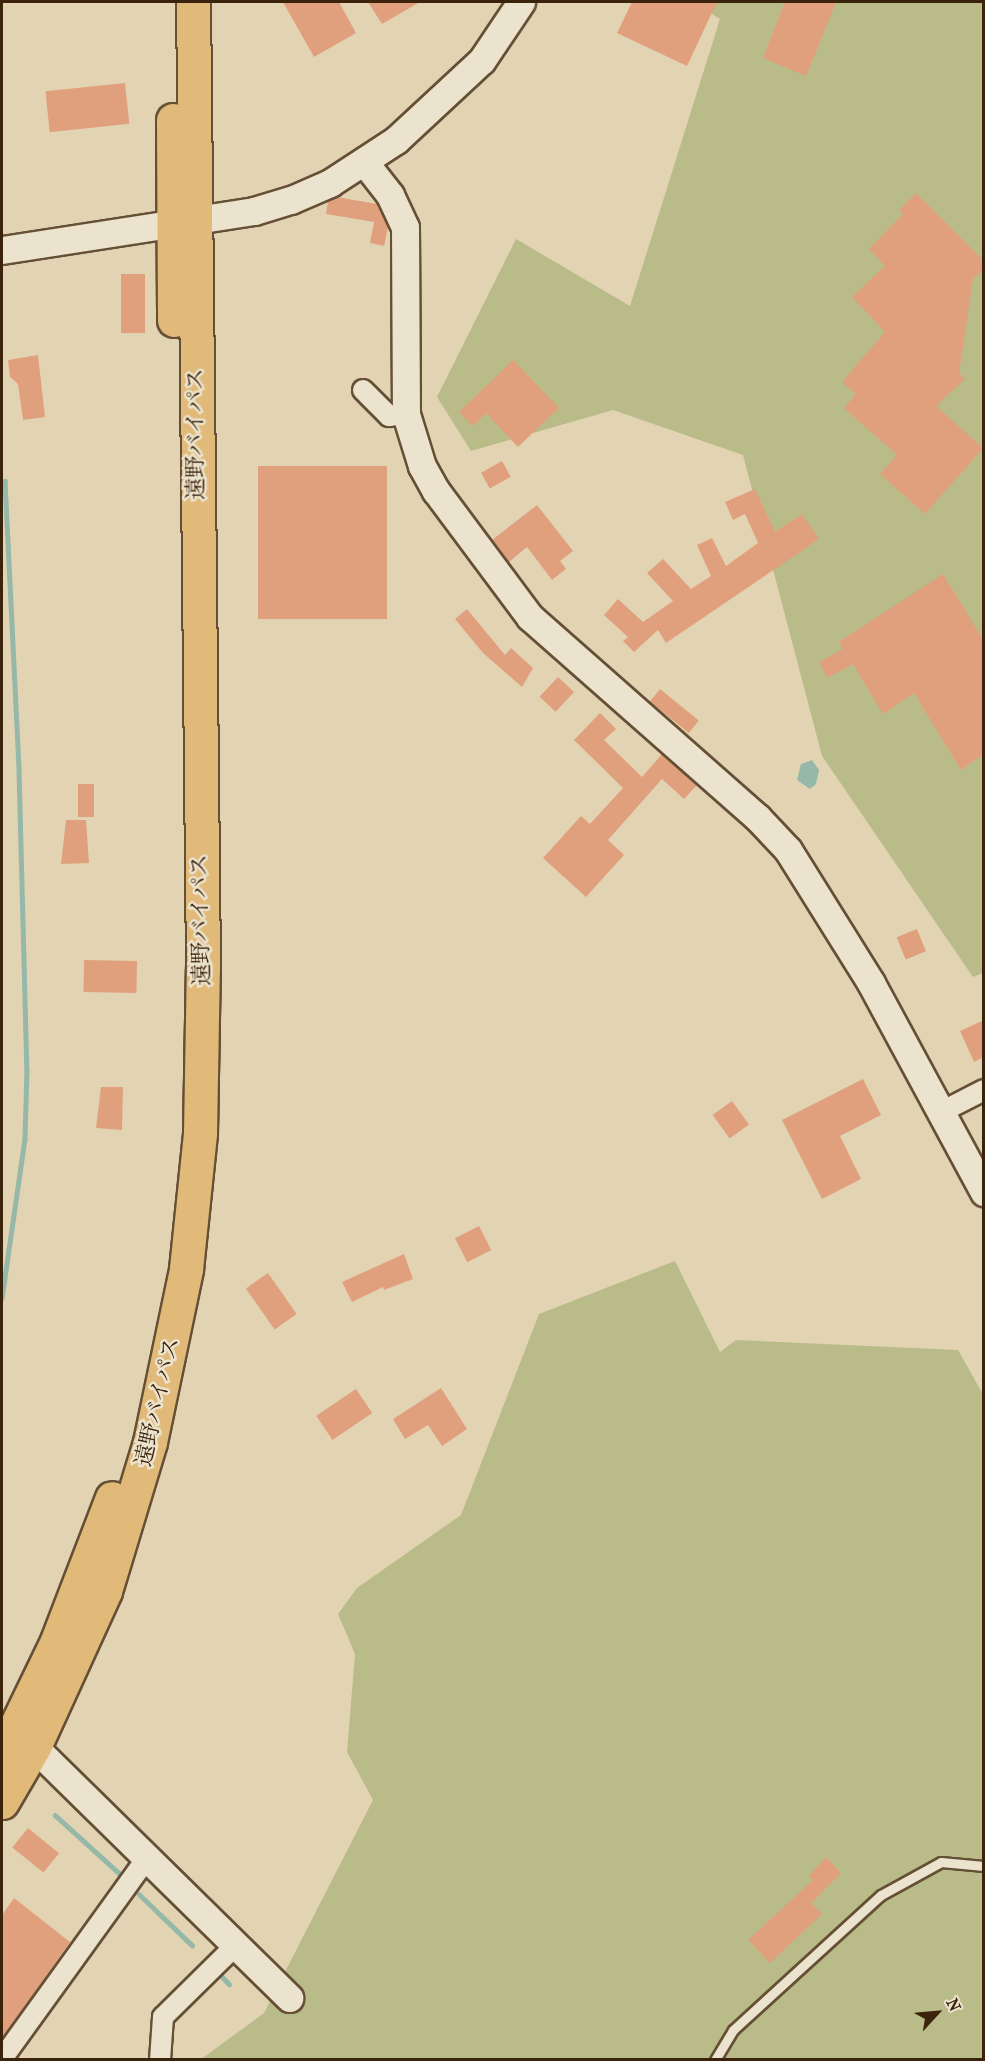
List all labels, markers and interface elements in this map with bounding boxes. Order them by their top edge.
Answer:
street label: 遠野バイパス [183,368,209,500]
street label: 遠野バイパス [187,854,215,986]
street label: 遠野バイパス [130,1335,186,1469]
north arrow [907,1983,967,2043]
text: N [942,1995,965,2015]

